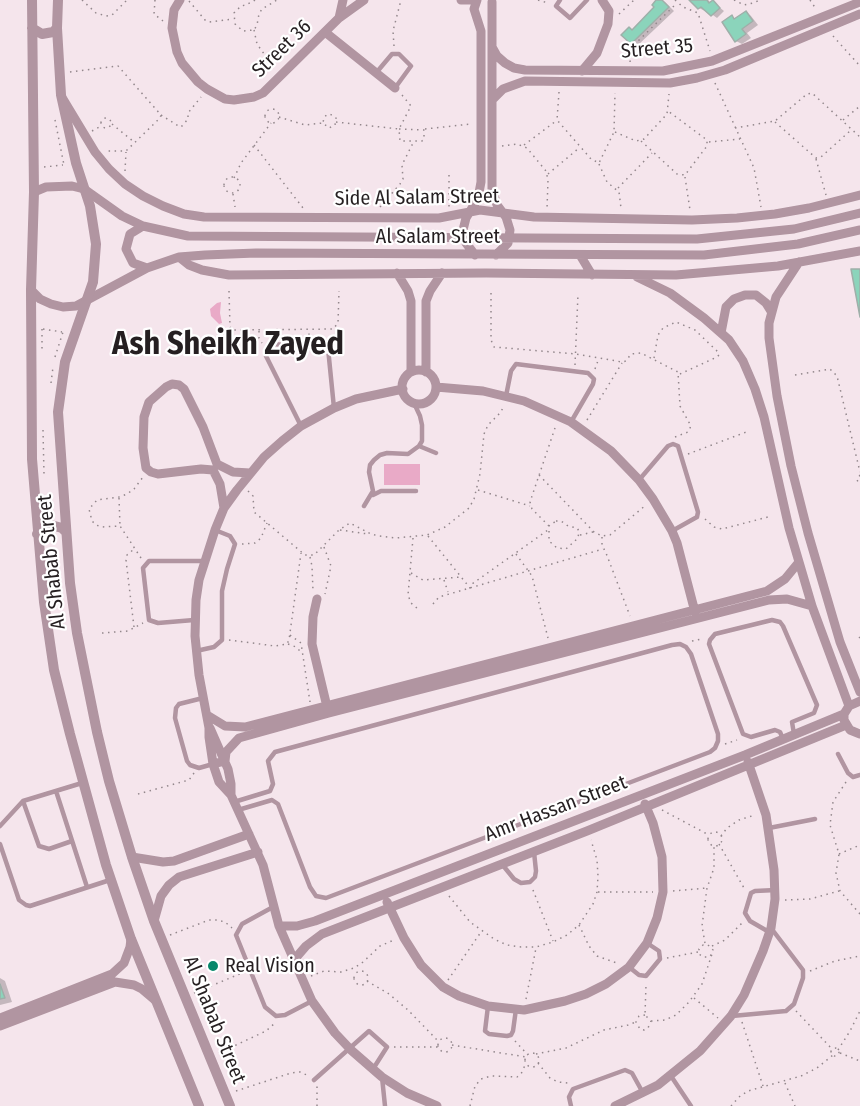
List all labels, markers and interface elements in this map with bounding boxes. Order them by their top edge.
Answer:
street label: Street 36 [247,15,317,83]
street label: Street 35 [620,34,694,64]
street label: Side Al Salam Street [335,185,499,211]
street label: Al Salam Street [376,225,500,249]
district label: Ash Sheikh Zayed [112,326,344,364]
street label: Al Shabab Street [33,493,71,631]
street label: Amr Hassan Street [482,771,630,847]
street label: Al Shabab Street [177,953,251,1087]
place label: Real Vision [225,954,315,978]
marker: Real Vision [206,959,220,973]

